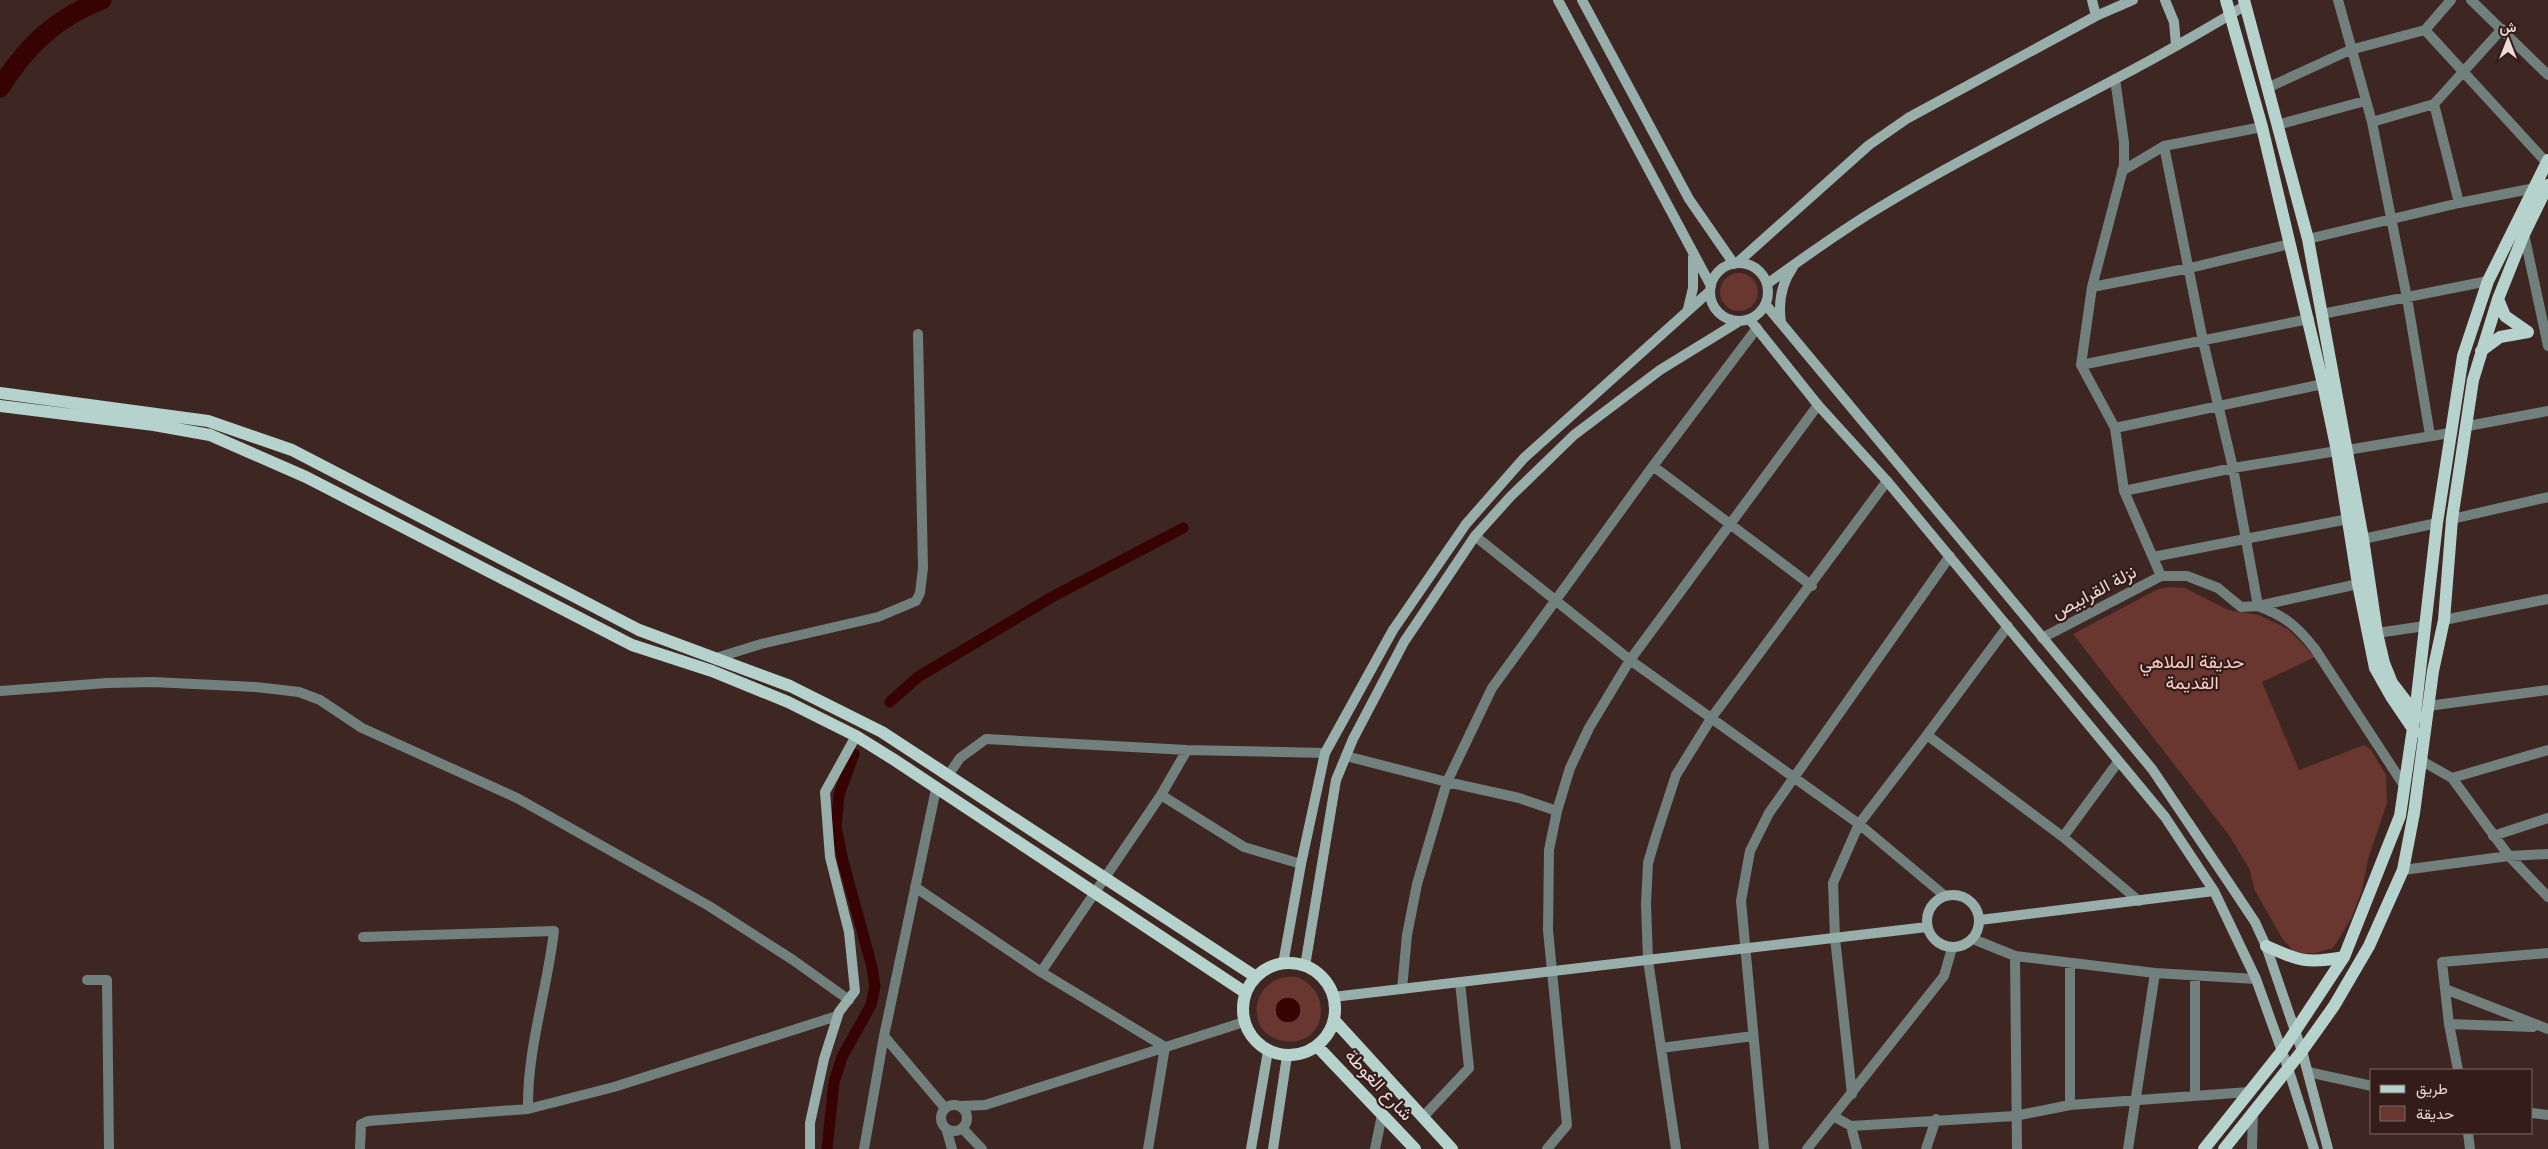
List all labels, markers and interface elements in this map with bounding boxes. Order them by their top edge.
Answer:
north arrow [2483,15,2533,65]
text: ش [2500,19,2517,36]
street label: نزلة القرابيص [2048,560,2140,624]
park label: حديقة الملاهي القديمة [2140,651,2244,693]
street label: شارع الغوطة [1340,1045,1418,1126]
legend [2370,1069,2533,1134]
text: طريق [2416,1080,2448,1099]
text: حديقة [2416,1105,2454,1123]

